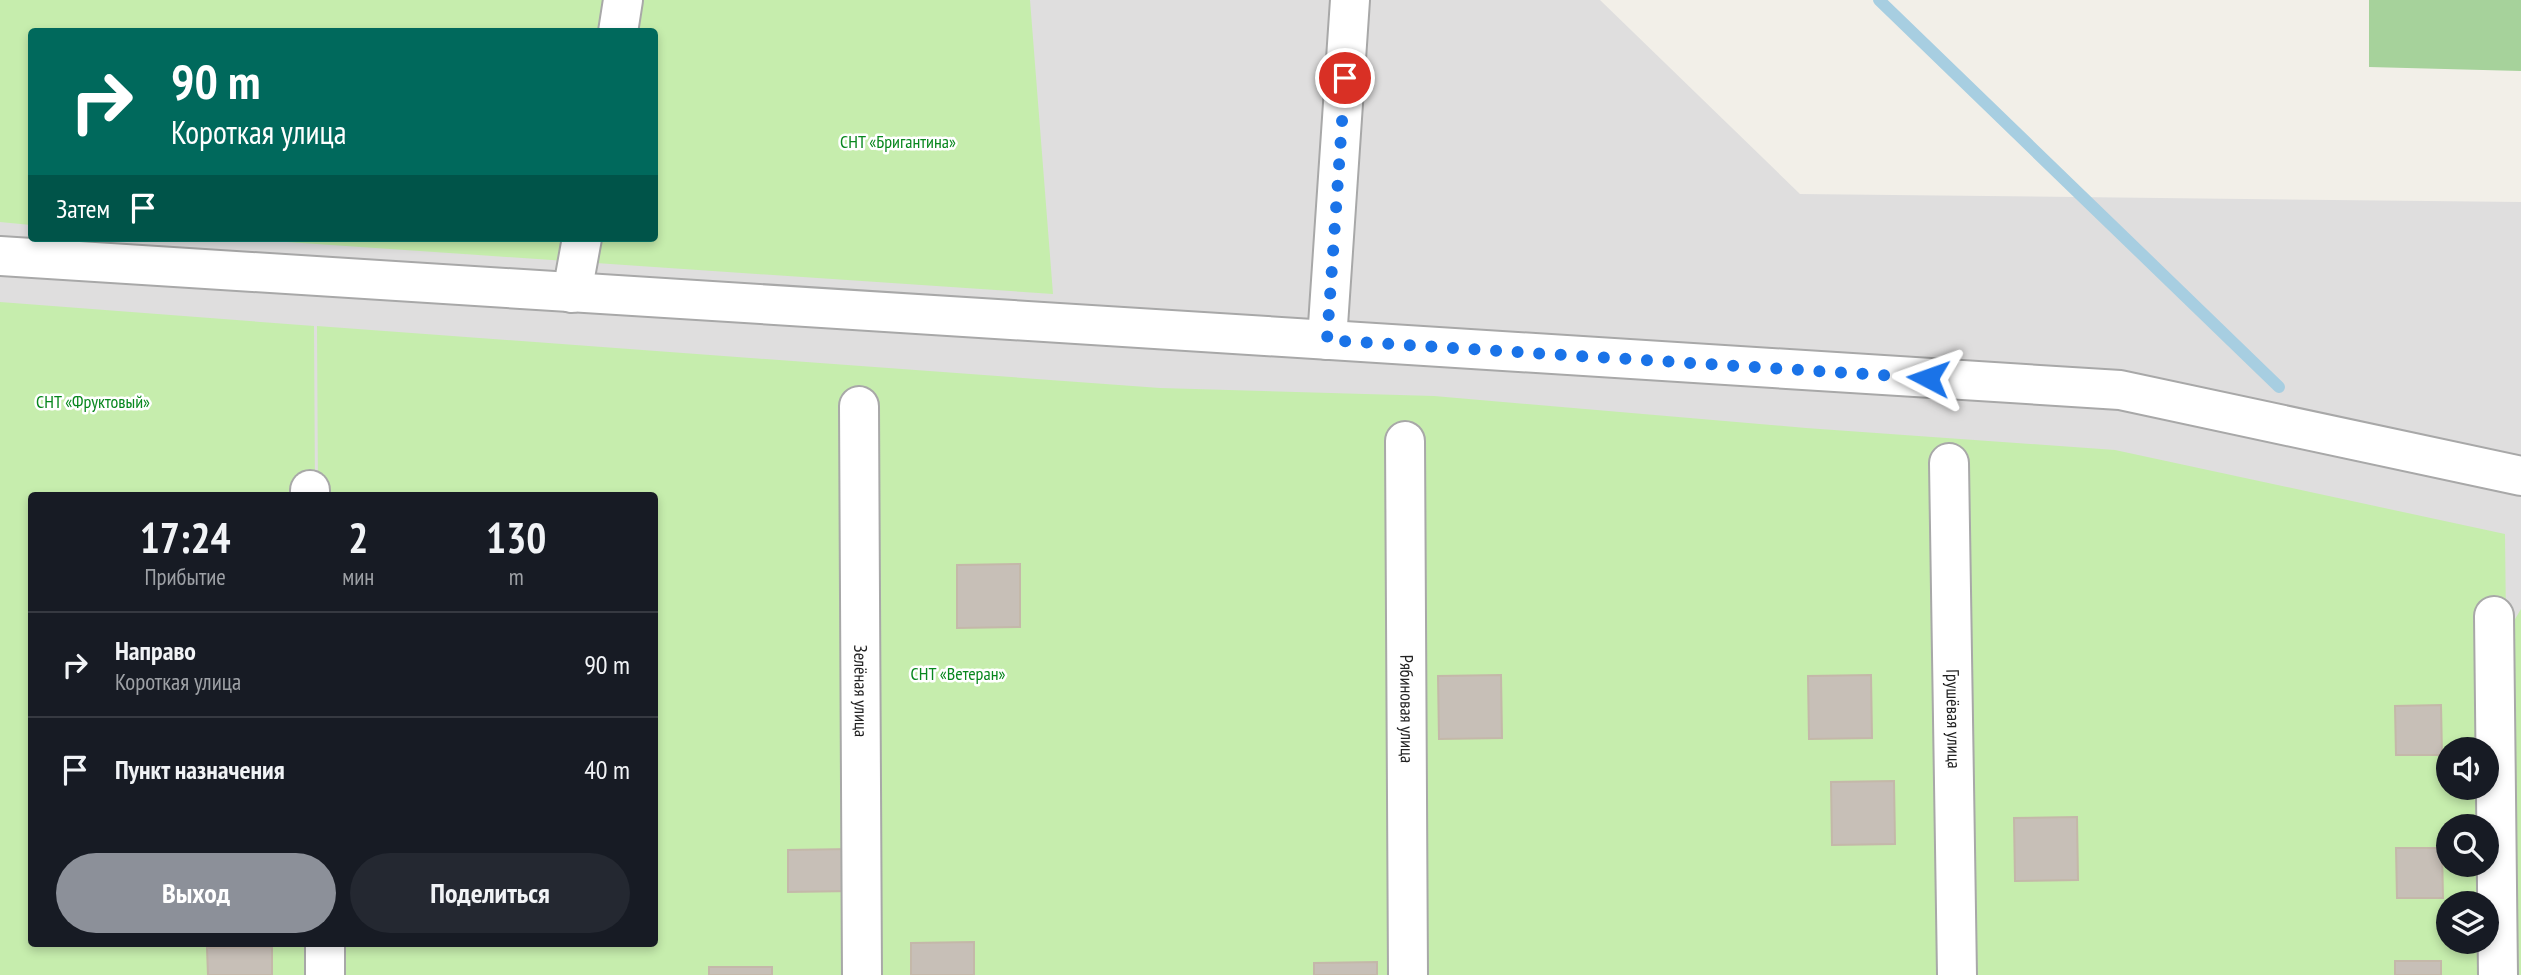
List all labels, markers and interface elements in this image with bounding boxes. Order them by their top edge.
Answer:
pin [1315,48,1375,108]
text: 90 m [171,49,260,113]
icon: right [56,56,147,147]
icon: arrive [1326,59,1364,97]
text: Короткая улица [171,111,347,153]
park label: СНТ «Бригантина» [840,130,956,153]
icon: arrive [124,189,162,227]
text: Затем [56,192,110,225]
position arrow [1891,341,1965,415]
park label: СНТ «Фруктовый» [36,390,150,413]
text: 17:24 [140,510,231,565]
text: 2 [348,510,368,565]
text: 130 [486,510,546,565]
text: Прибытие [144,562,226,591]
text: мин [342,562,374,591]
text: m [509,562,524,591]
text: Направо [115,634,196,667]
street label: Зелёная улица [849,645,873,737]
icon: right [56,646,94,684]
text: 90 m [584,648,630,681]
street label: Рябиновая улица [1395,655,1419,763]
park label: СНТ «Ветеран» [911,662,1005,685]
text: Короткая улица [115,667,241,696]
street label: Грушёвая улица [1941,669,1966,769]
map controls [2436,737,2499,954]
button: sound [2436,737,2499,800]
icon: arrive [56,751,94,789]
text: Пункт назначения [115,753,285,786]
text: 40 m [584,753,630,786]
button: search [2436,814,2499,877]
button: Выход [56,853,336,933]
button: Поделиться [350,853,630,933]
button: layers [2436,891,2499,954]

